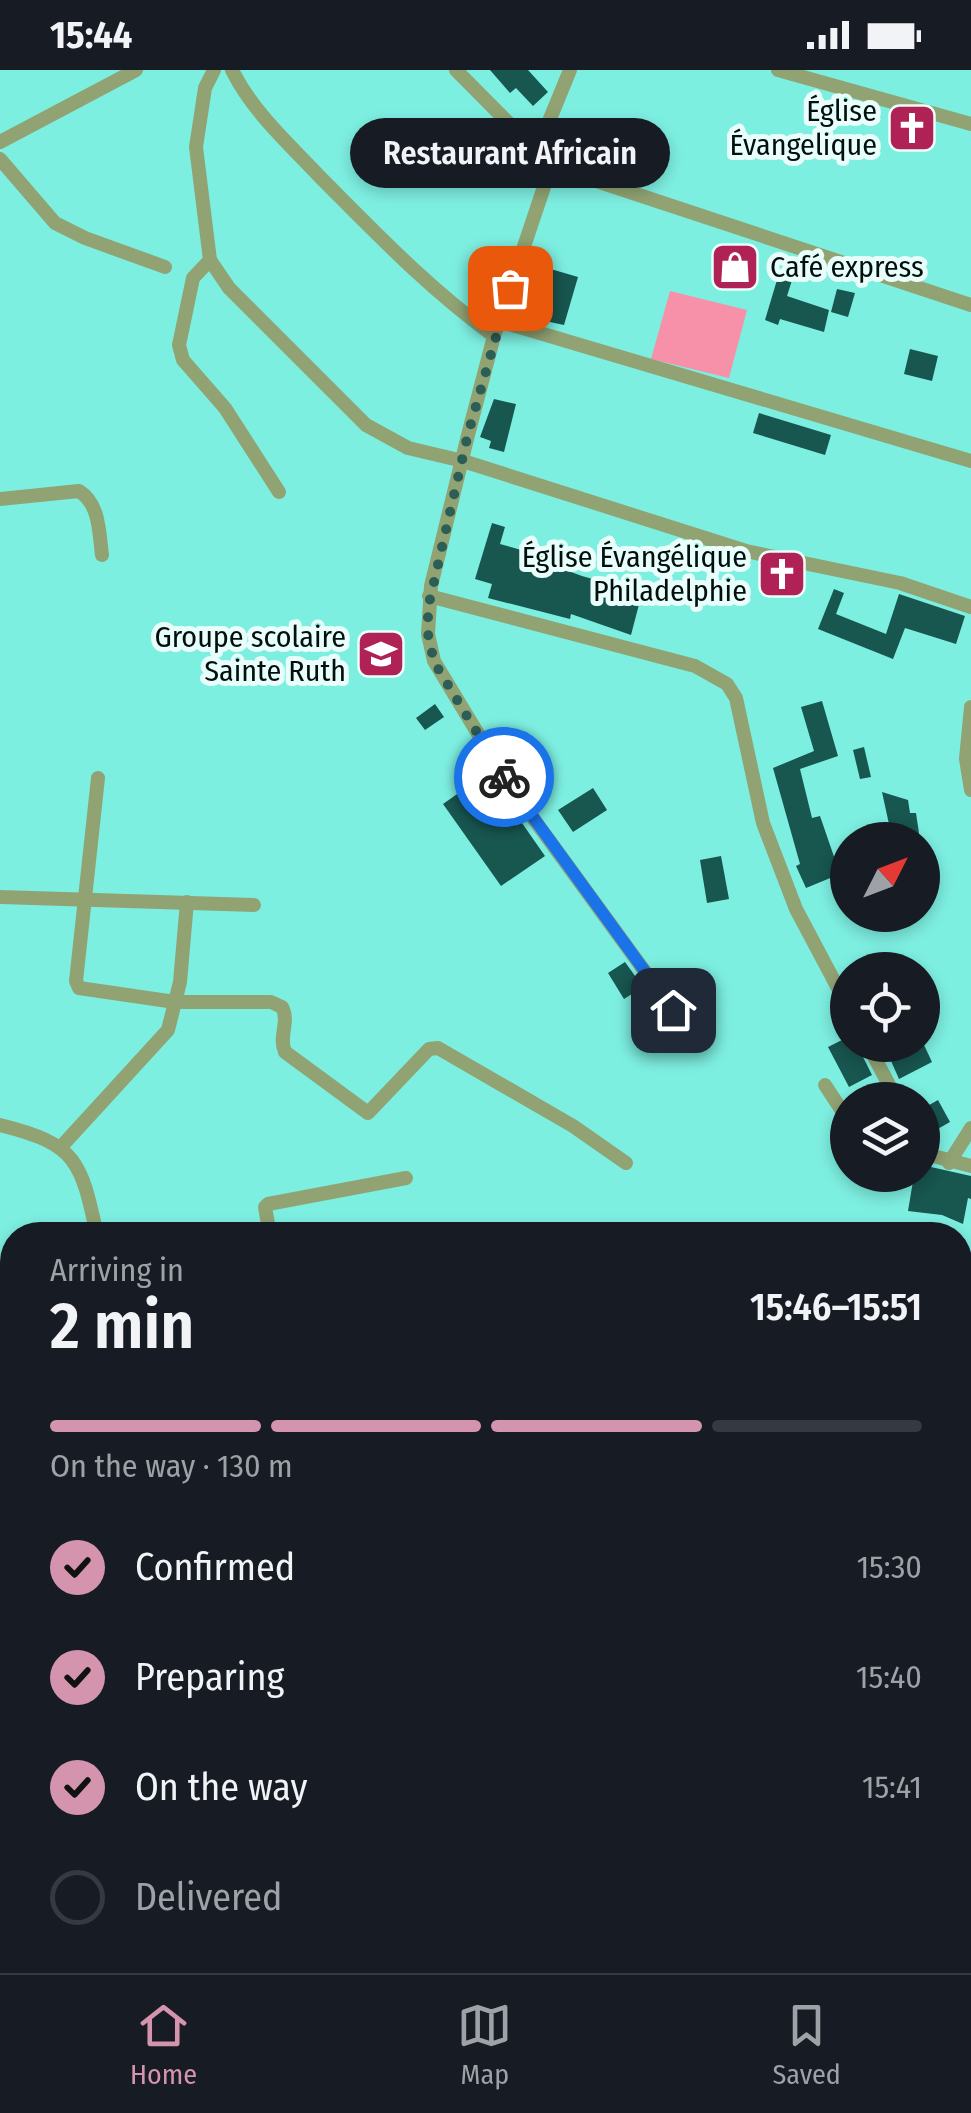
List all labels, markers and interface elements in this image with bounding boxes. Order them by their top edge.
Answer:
text: 15:44 [50,12,132,58]
place label: Église Évangelique [730,93,877,163]
church icon: Église Évangelique [886,102,938,154]
callout: Restaurant Africain [350,118,670,188]
text: Restaurant Africain [383,134,637,172]
shop icon: Café express [709,241,761,293]
pin [468,246,553,331]
place label: Café express [770,249,924,285]
icon: bag [483,261,538,316]
place label: Église Évangélique Philadelphie [522,539,747,609]
church icon: Église Évangélique Philadelphie [756,548,808,600]
place label: Groupe scolaire Sainte Ruth [155,619,346,689]
school or university icon: Groupe scolaire Sainte Ruth [355,628,407,680]
courier [454,727,554,827]
icon: bike [477,750,532,805]
north arrow [830,822,940,932]
map controls [830,822,940,1192]
button: locate [830,952,940,1062]
pin [631,968,716,1053]
icon: home [646,983,701,1038]
button: layers [830,1082,940,1192]
text: Arriving in [50,1251,184,1289]
text: 15:46–15:51 [750,1284,922,1330]
text: 2 min [50,1287,194,1365]
text: On the way · 130 m [50,1447,293,1485]
icon: check [50,1540,105,1595]
text: Confirmed [135,1544,295,1590]
text: 15:30 [857,1548,922,1586]
icon: check [50,1650,105,1705]
text: Preparing [135,1654,284,1700]
text: 15:40 [856,1658,922,1696]
icon: check [50,1760,105,1815]
text: On the way [135,1764,307,1810]
text: 15:41 [862,1768,922,1806]
text: Delivered [135,1874,282,1920]
tab: Home [130,1998,197,2091]
tab: Map [457,1998,512,2091]
tab: Saved [772,1998,841,2091]

